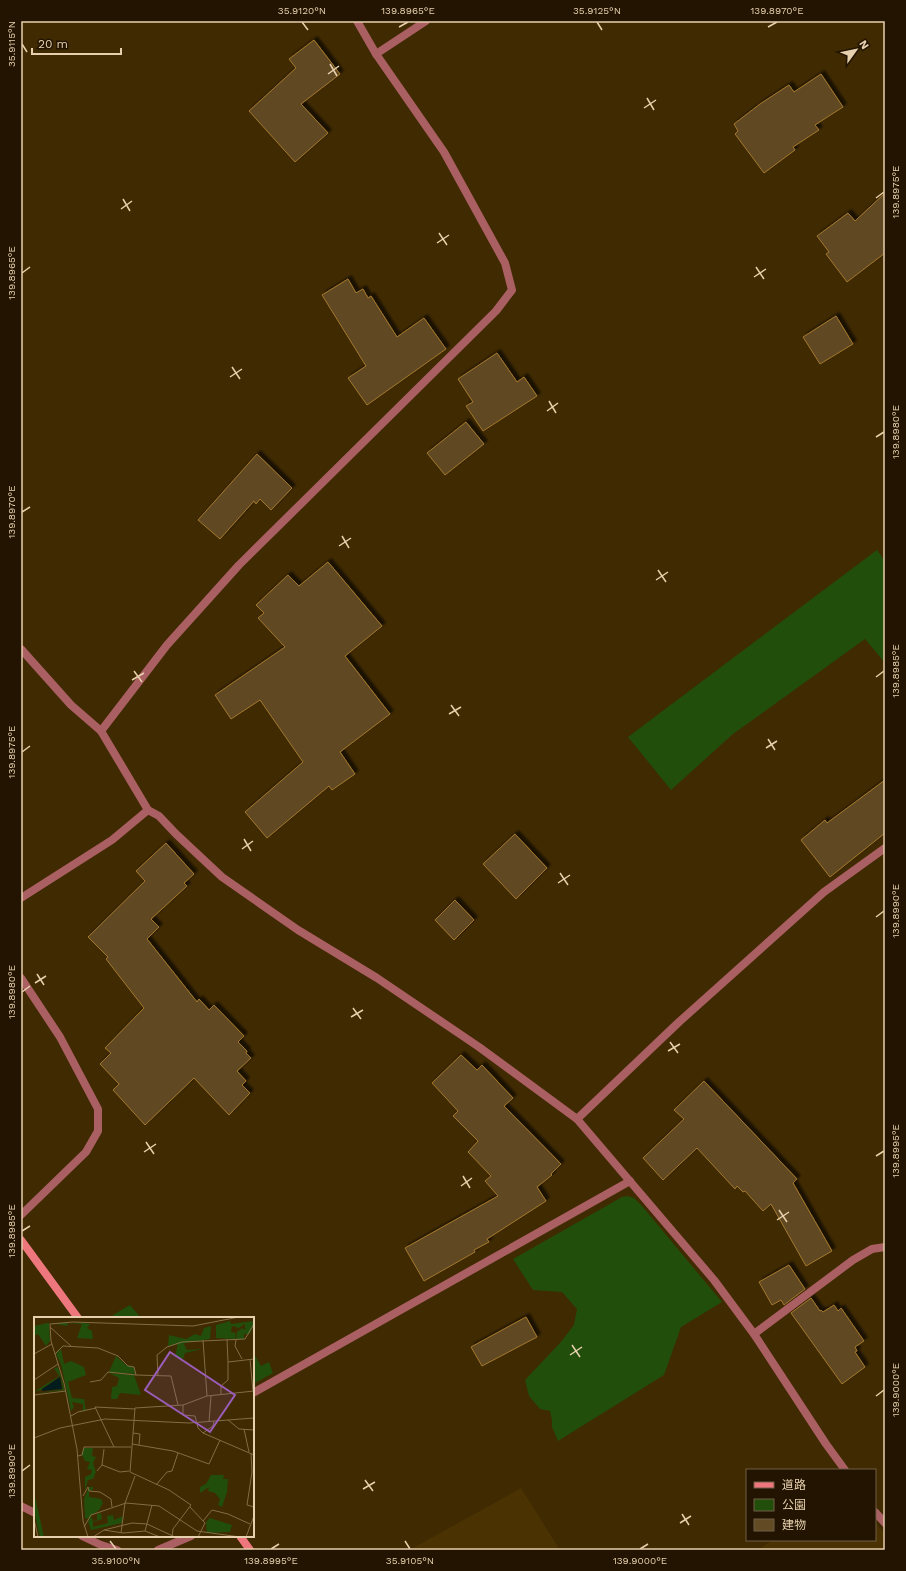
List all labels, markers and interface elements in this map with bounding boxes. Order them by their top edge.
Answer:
text: 35.9120°N [278,5,326,16]
text: 139.8965°E [381,5,435,16]
text: 35.9125°N [573,5,621,16]
text: 139.8970°E [750,5,804,16]
text: 35.9115°N [6,21,17,67]
scale bar [32,30,121,56]
north arrow [836,30,876,70]
text: 20 m [38,37,68,51]
text: N [856,38,872,52]
text: 139.8975°E [890,166,901,218]
text: 139.8965°E [6,246,17,300]
text: 139.8980°E [890,405,901,459]
text: 139.8970°E [6,485,17,539]
text: 139.8985°E [890,644,901,698]
text: 139.8975°E [6,726,17,778]
text: 139.8990°E [890,884,901,938]
text: 139.8980°E [6,965,17,1019]
text: 139.8995°E [890,1124,901,1178]
text: 139.8985°E [6,1204,17,1258]
inset map [34,1317,254,1537]
text: 139.9000°E [890,1363,901,1417]
text: 139.8990°E [6,1444,17,1498]
legend [746,1469,876,1541]
text: 道路 [782,1478,806,1492]
text: 公園 [782,1498,806,1512]
text: 建物 [782,1518,806,1532]
text: 35.9100°N [92,1555,140,1566]
text: 139.8995°E [244,1555,298,1566]
text: 35.9105°N [386,1555,434,1566]
text: 139.9000°E [613,1555,667,1566]

